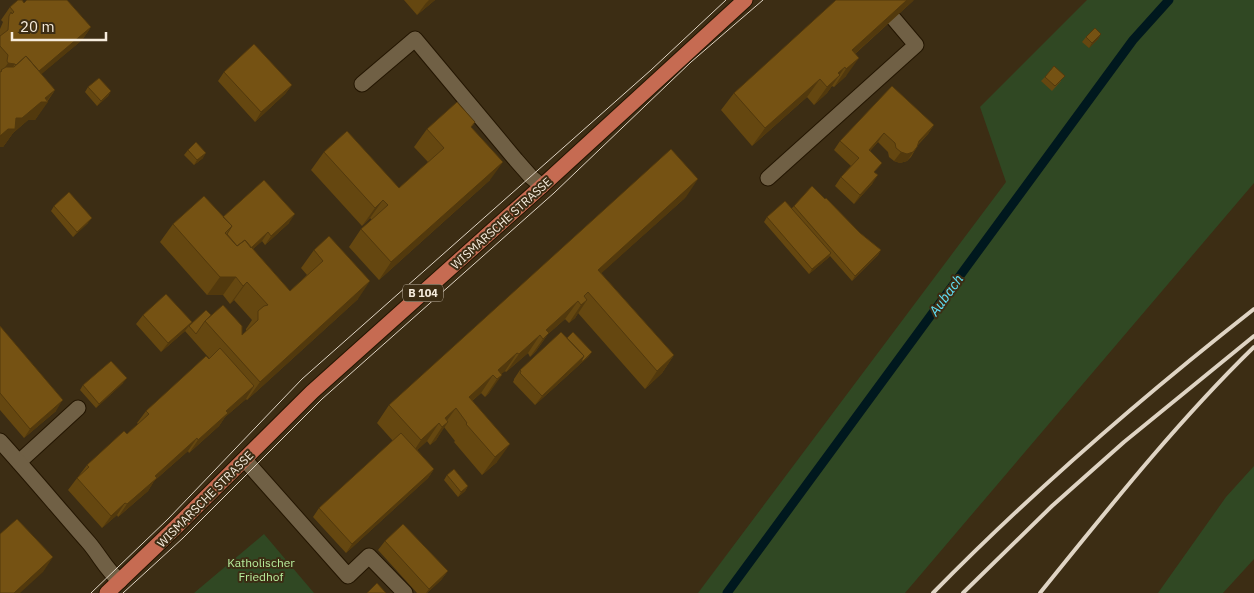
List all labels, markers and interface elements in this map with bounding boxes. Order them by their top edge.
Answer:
scale bar [12,10,106,42]
text: 20 m [20,17,55,36]
street label: WISMARSCHE STRASSE [448,174,554,272]
water label: Aubach [924,271,967,320]
road number: B 104 [403,284,443,302]
street label: WISMARSCHE STRASSE [154,448,256,550]
park label: Katholischer Friedhof [227,555,295,584]

